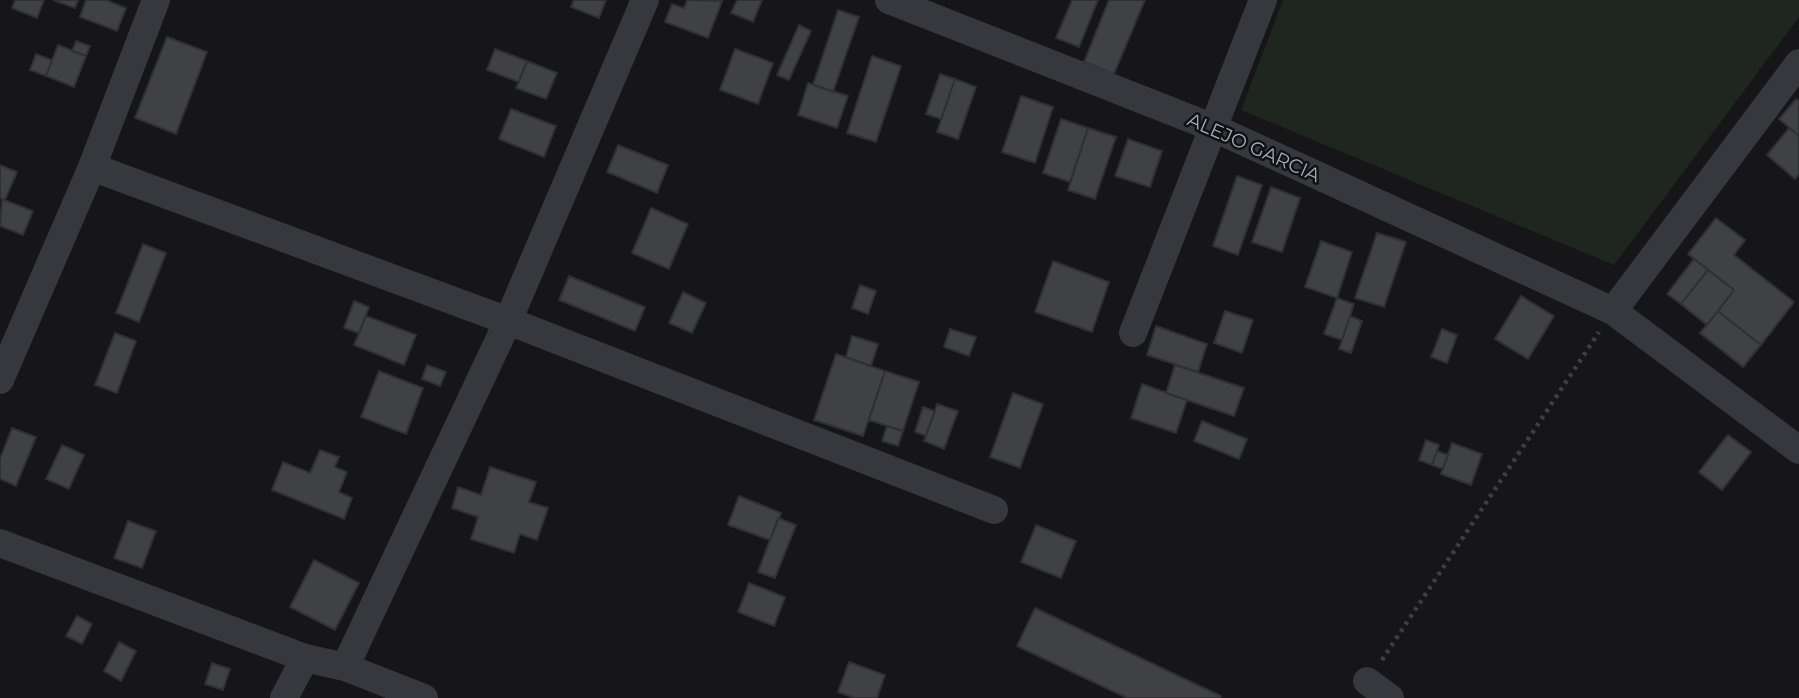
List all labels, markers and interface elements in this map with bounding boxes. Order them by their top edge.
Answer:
street label: ALEJO GARCIA [1184,108,1324,187]

